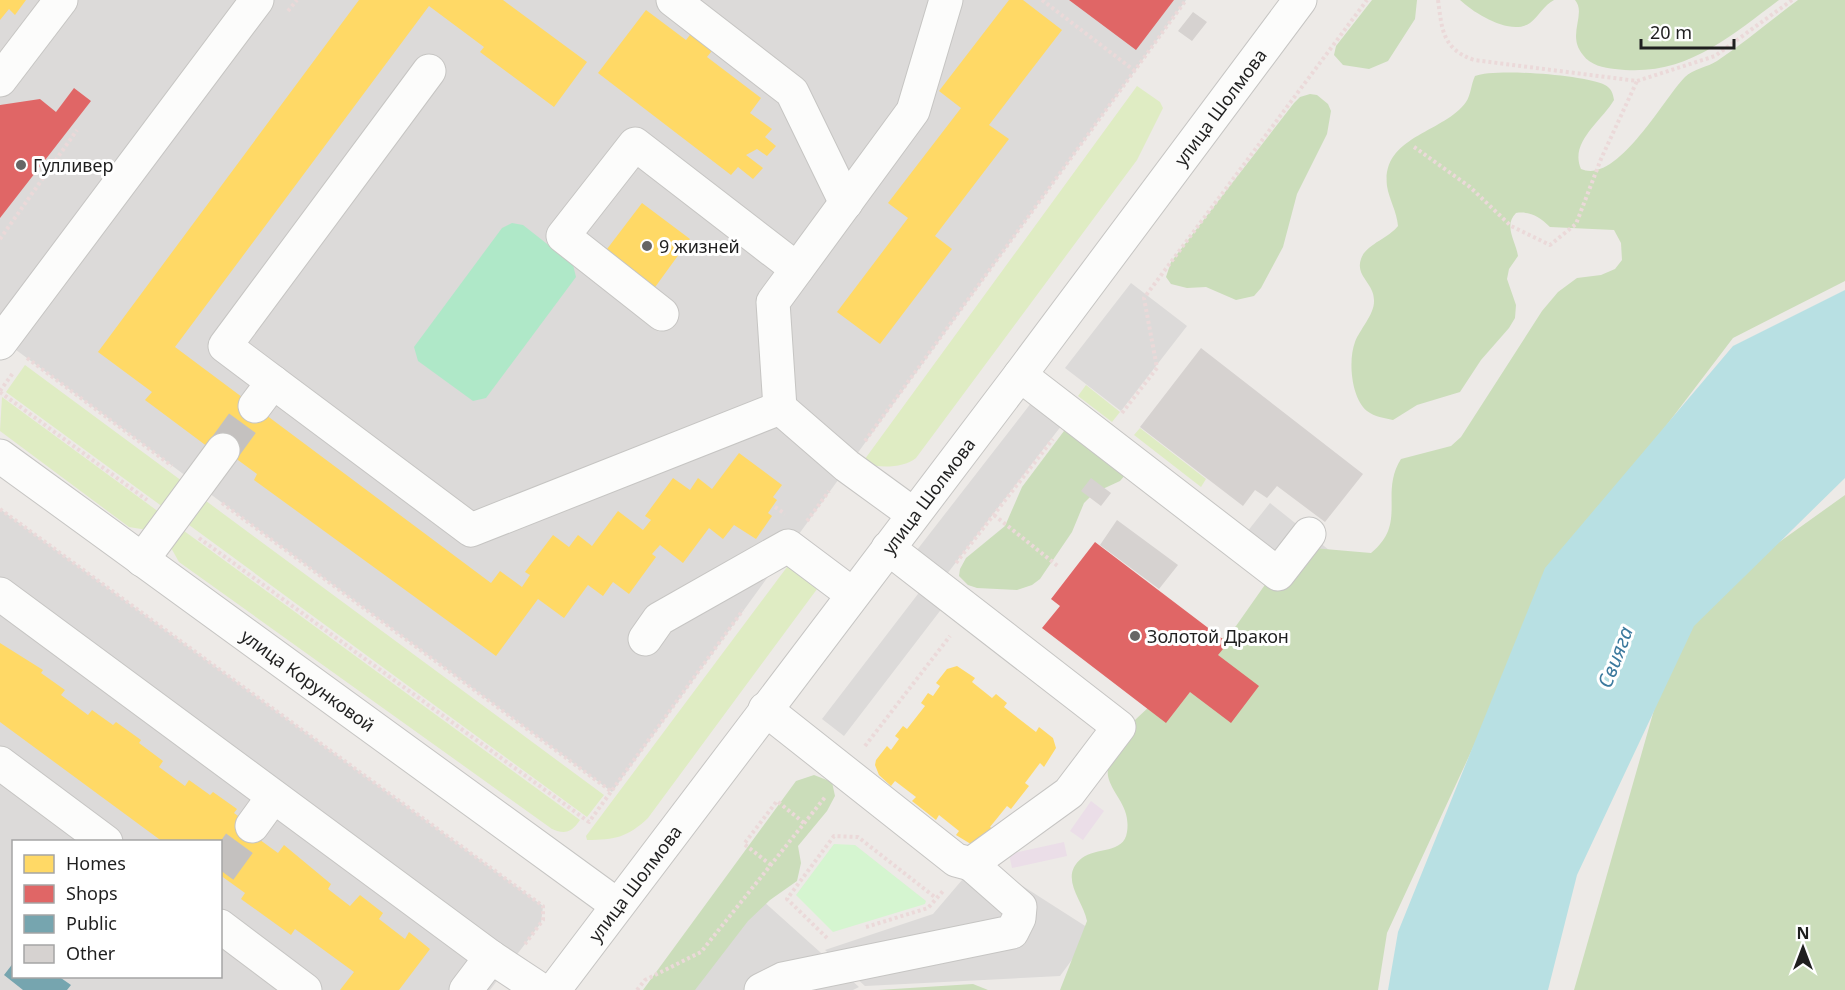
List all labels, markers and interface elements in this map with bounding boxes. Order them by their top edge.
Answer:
scale bar [1641,12,1734,50]
text: 20 m [1650,20,1692,44]
street label: улица Шолмова [1168,44,1272,170]
place label: Гулливер [33,153,113,177]
marker: Гулливер [14,158,28,172]
place label: 9 жизней [659,234,740,258]
marker: 9 жизней [640,239,654,253]
street label: улица Шолмова [876,433,980,559]
water label: Свияга [1591,622,1639,692]
street label: улица Корунковой [236,623,380,737]
place label: Золотой Дракон [1147,624,1289,648]
marker: Золотой Дракон [1128,629,1142,643]
street label: улица Шолмова [583,820,687,946]
legend [12,840,222,978]
text: Homes [66,851,126,875]
text: Shops [66,881,118,905]
text: Public [66,911,117,935]
north arrow [1773,918,1833,978]
text: N [1796,922,1810,944]
text: Other [66,941,116,965]

